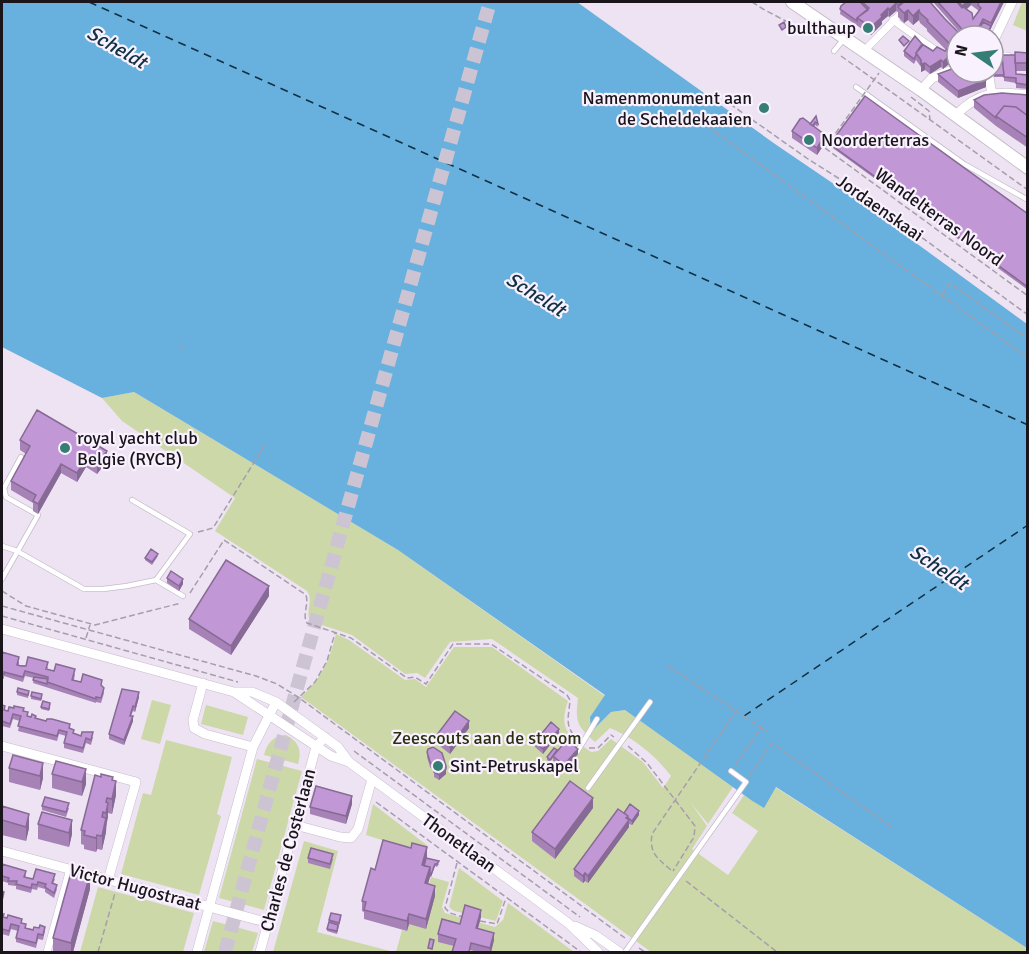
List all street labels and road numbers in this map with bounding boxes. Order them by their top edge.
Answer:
street label: Wandelterras Noord [871,163,1007,271]
street label: Jordaenskaai [832,170,928,246]
street label: Charles de Costerlaan [256,766,320,934]
street label: Thonetlaan [418,809,500,877]
street label: Victor Hugostraat [67,859,203,915]

